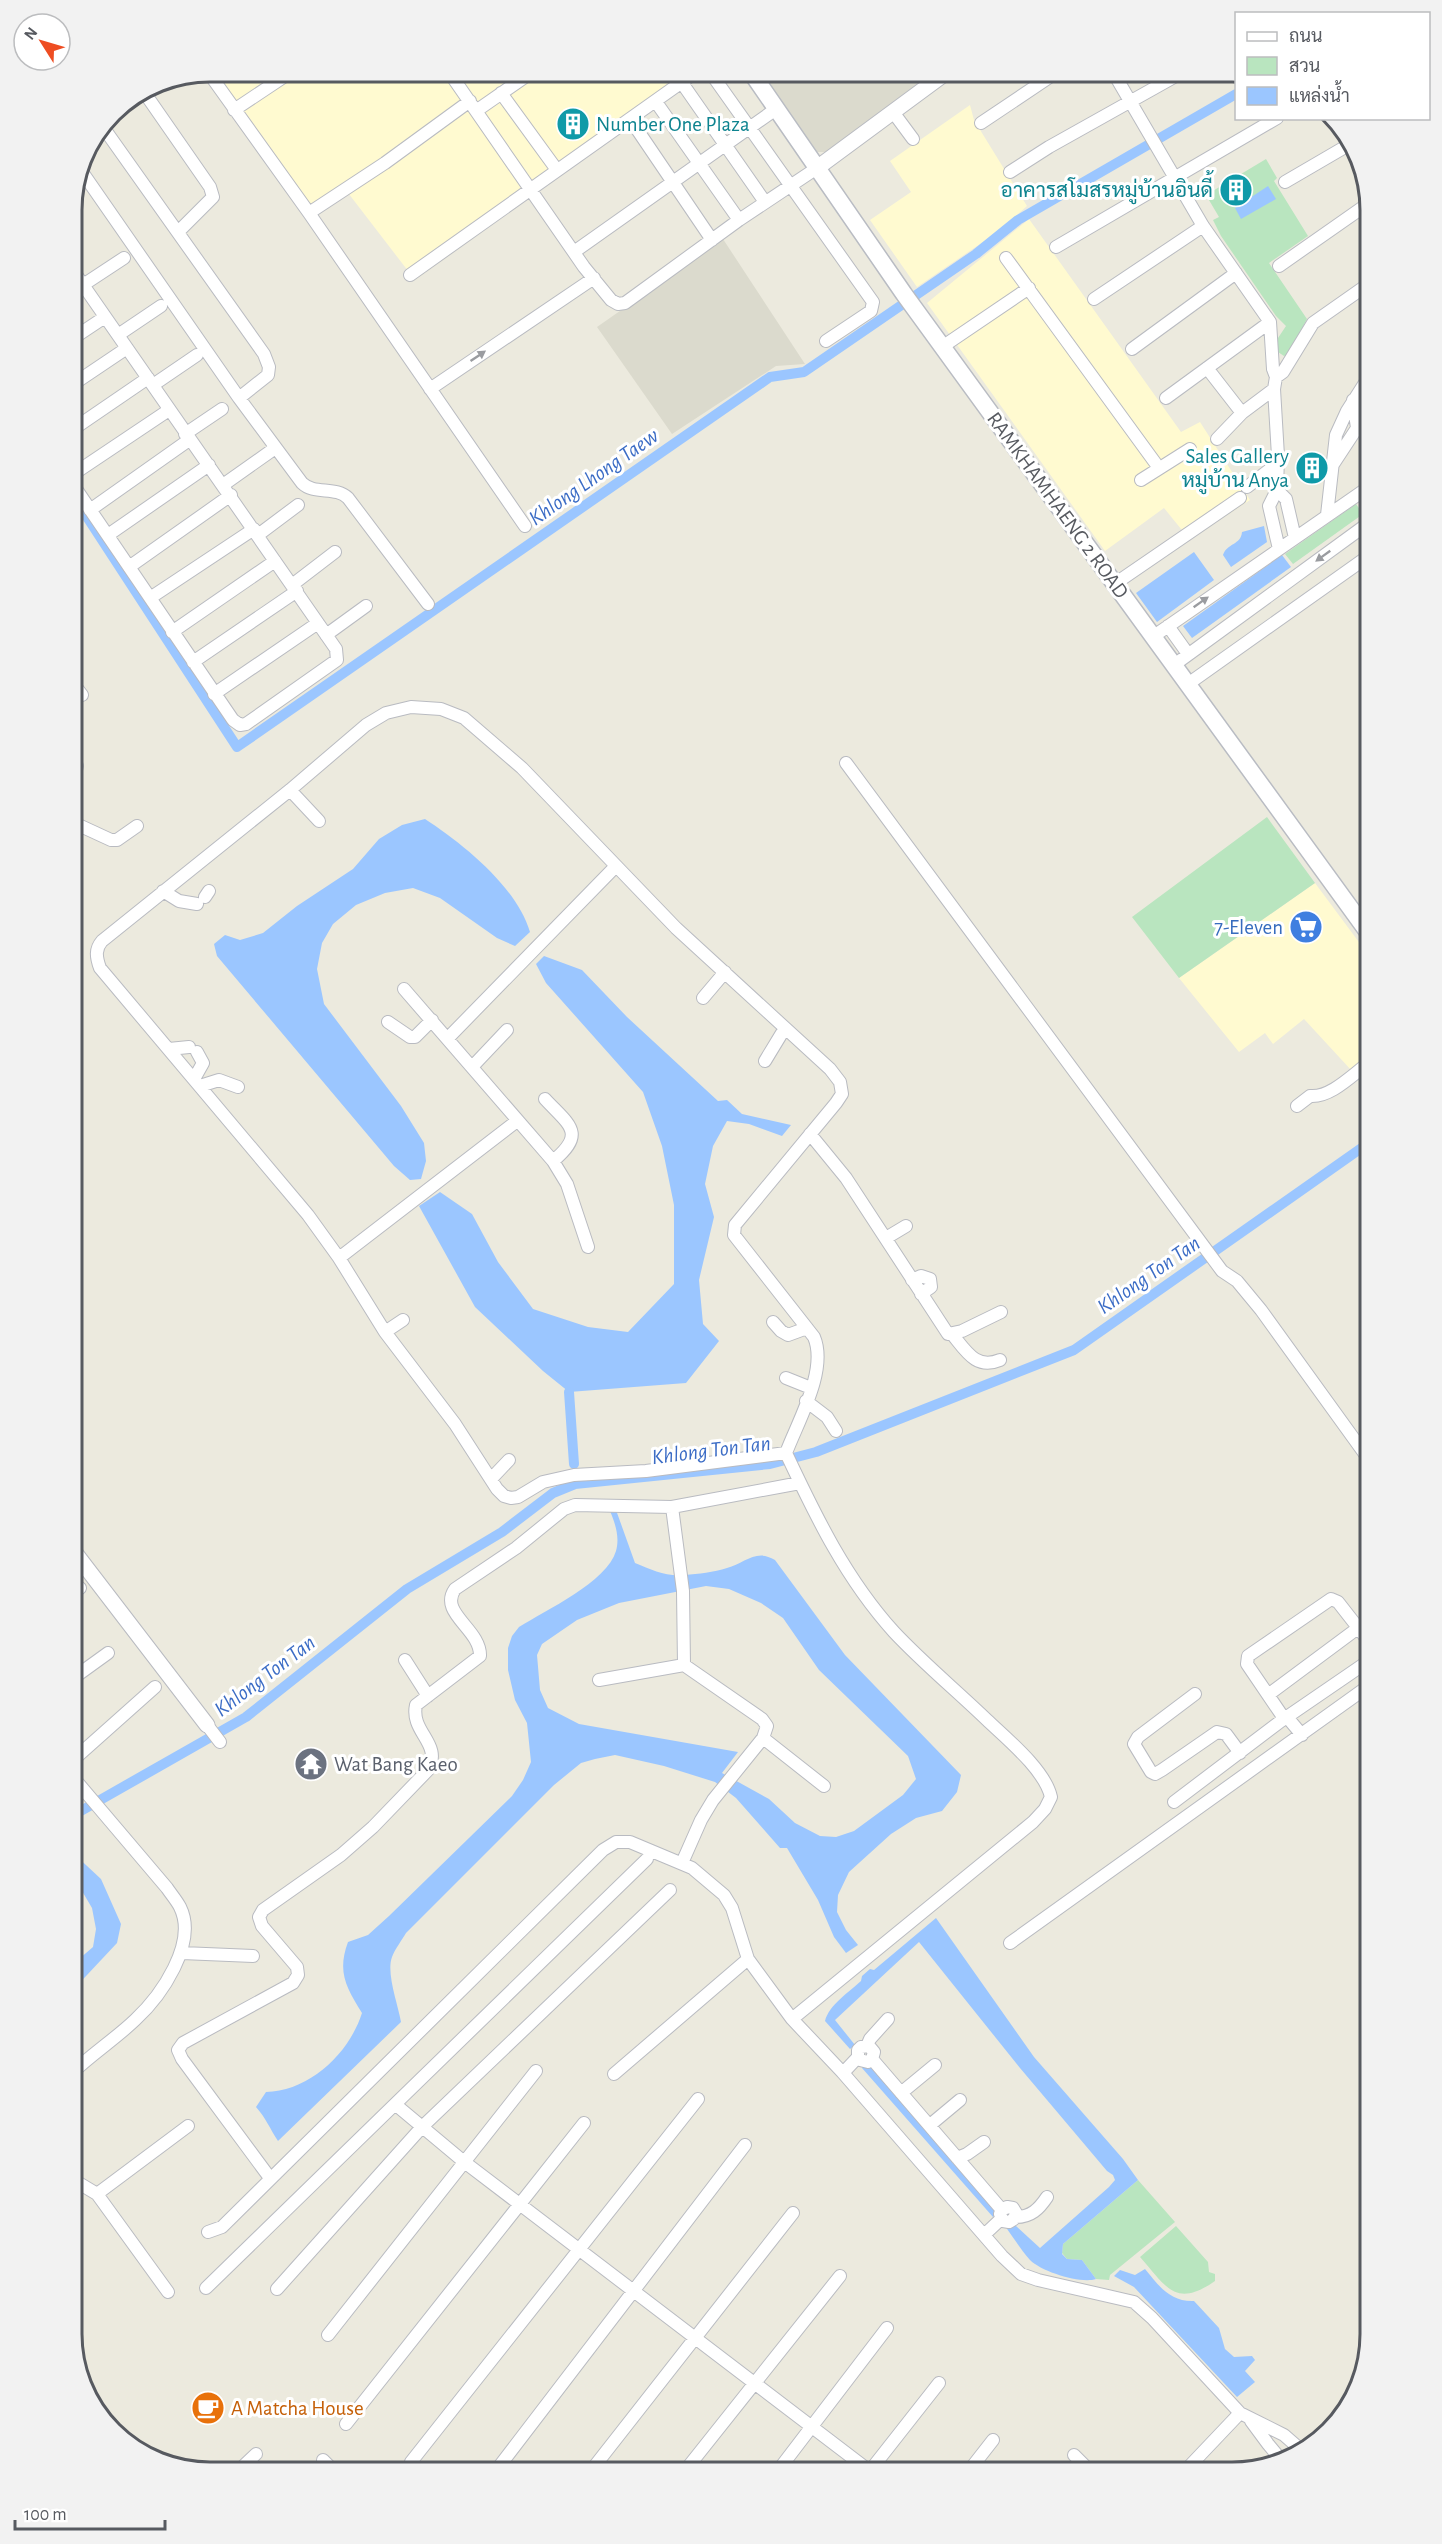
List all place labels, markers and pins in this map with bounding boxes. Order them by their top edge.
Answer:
building icon: Number One Plaza [555,106,591,142]
place label: Number One Plaza [596,114,750,135]
place label: อาคารสโมสรหมู่บ้านอินดี้ [1001,170,1214,205]
building icon: อาคารสโมสรหมู่บ้านอินดี้ [1218,172,1254,208]
place label: Sales Gallery หมู่บ้าน Anya [1181,446,1289,495]
building icon: Sales Gallery หมู่บ้าน Anya [1294,450,1330,486]
supermarket icon: 7-Eleven [1288,909,1324,945]
place label: 7-Eleven [1214,917,1283,938]
temple icon: Wat Bang Kaeo [293,1746,329,1782]
place label: Wat Bang Kaeo [334,1754,458,1775]
cafe icon: A Matcha House [190,2390,226,2426]
place label: A Matcha House [231,2398,364,2419]

